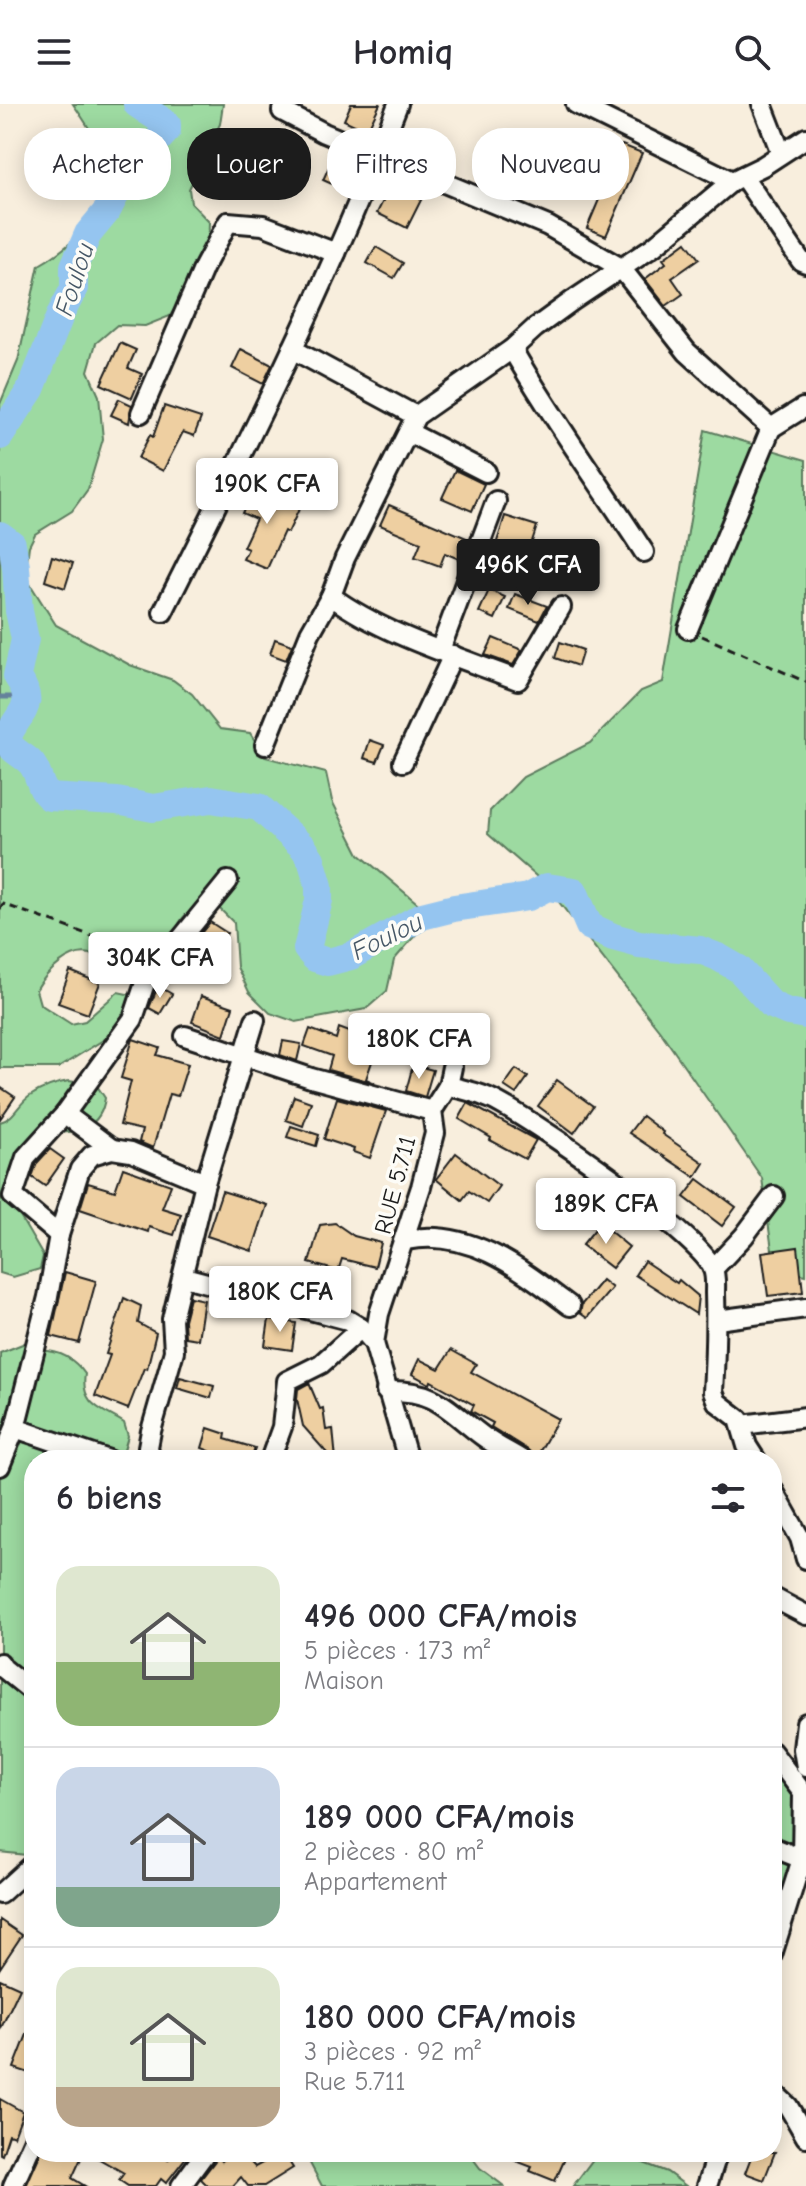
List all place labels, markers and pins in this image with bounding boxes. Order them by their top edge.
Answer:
pin: 190K CFA [184,458,350,526]
pin: 496K CFA [445,539,611,607]
pin: 304K CFA [77,932,243,1000]
pin: 180K CFA [336,1013,502,1081]
pin: 189K CFA [523,1178,689,1246]
pin: 180K CFA [197,1266,363,1334]

